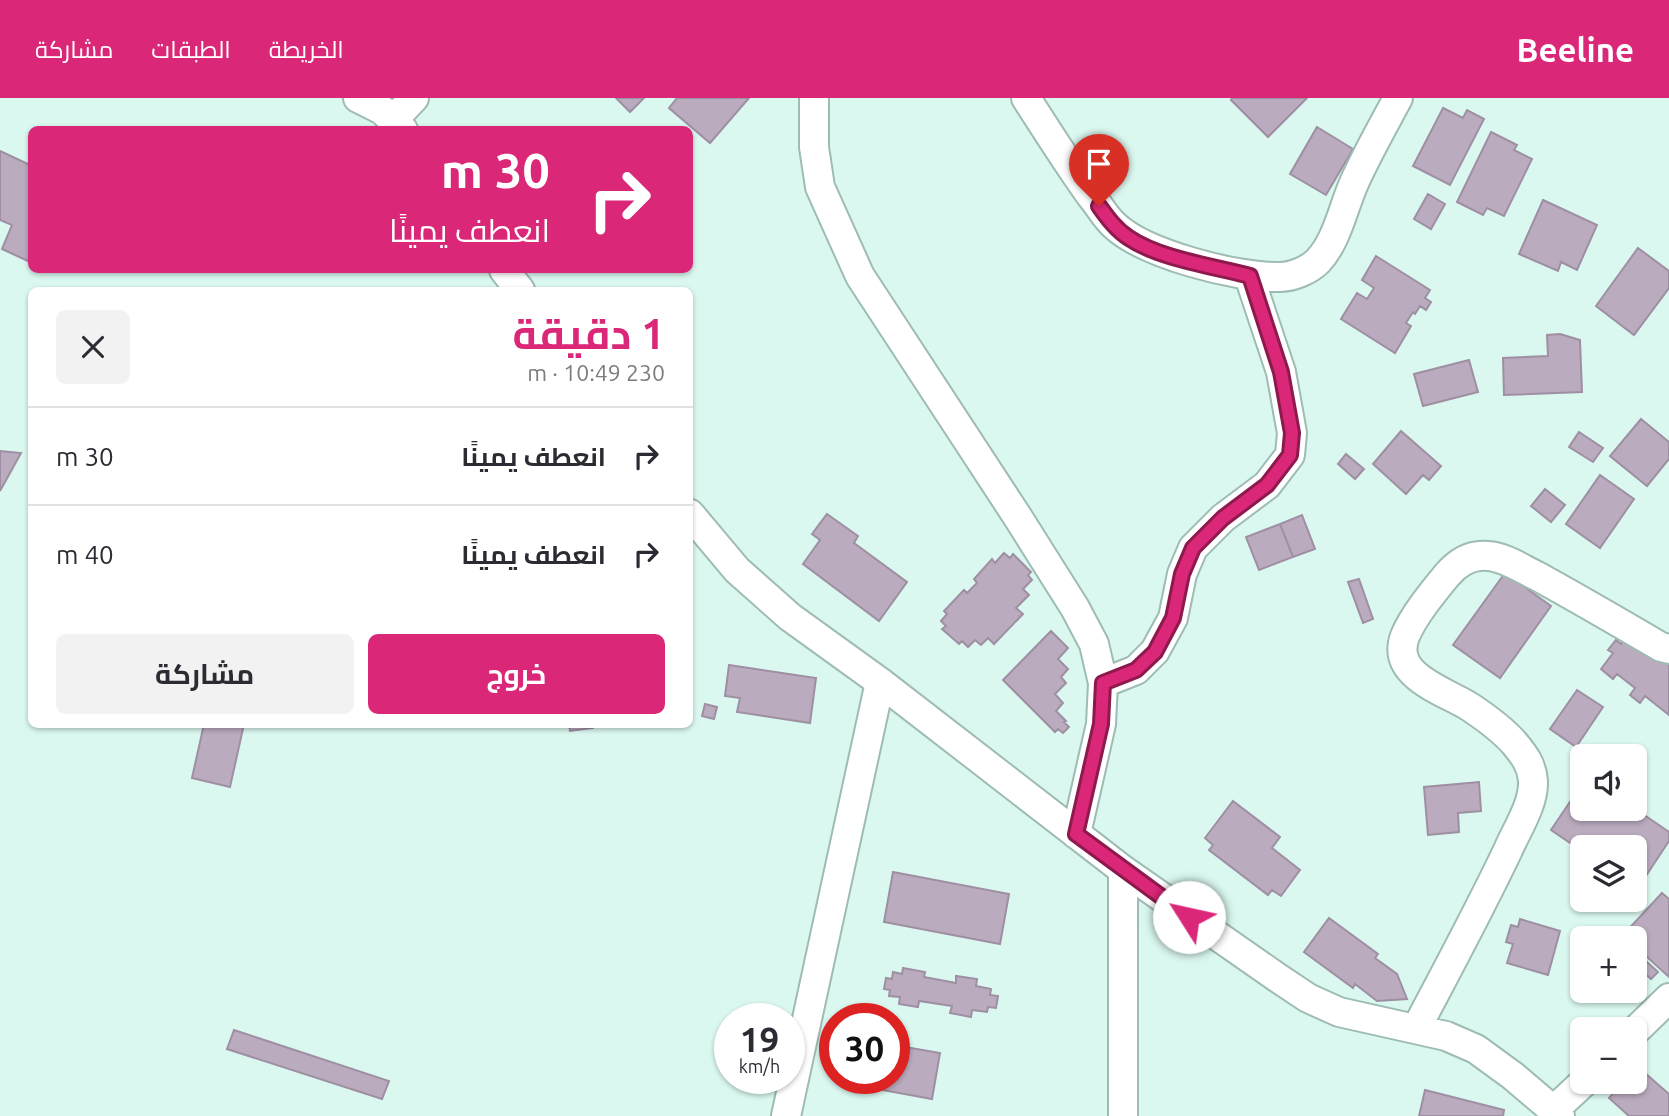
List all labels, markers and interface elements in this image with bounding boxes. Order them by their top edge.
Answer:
text: Beeline [1517,31,1634,68]
text: مشاركة [35,36,113,63]
text: الطبقات [151,36,231,63]
text: الخريطة [269,36,344,63]
pin [1069,134,1129,206]
text: 30 m [441,142,550,197]
icon: arrive [1080,145,1118,183]
icon: right [574,154,665,245]
text: انعطف يمينًا [389,212,550,248]
button: close [56,310,130,384]
text: 1 دقيقة [513,310,665,357]
text: 230 m · 10:49 [527,360,665,385]
icon: right [627,437,665,475]
text: 30 m [56,442,114,471]
text: انعطف يمينًا [461,442,606,471]
icon: right [627,535,665,573]
text: 40 m [56,540,114,569]
text: انعطف يمينًا [461,540,606,569]
button: مشاركة [56,634,354,714]
button: خروج [368,634,665,714]
map controls [1570,744,1647,1094]
button: sound [1570,744,1647,821]
button: layers [1570,835,1647,912]
position arrow [1152,880,1226,954]
button: + [1570,926,1647,1003]
speed limit sign: 30 [819,1003,910,1094]
button: − [1570,1017,1647,1094]
text: 19 [740,1019,779,1059]
text: km/h [739,1056,780,1076]

